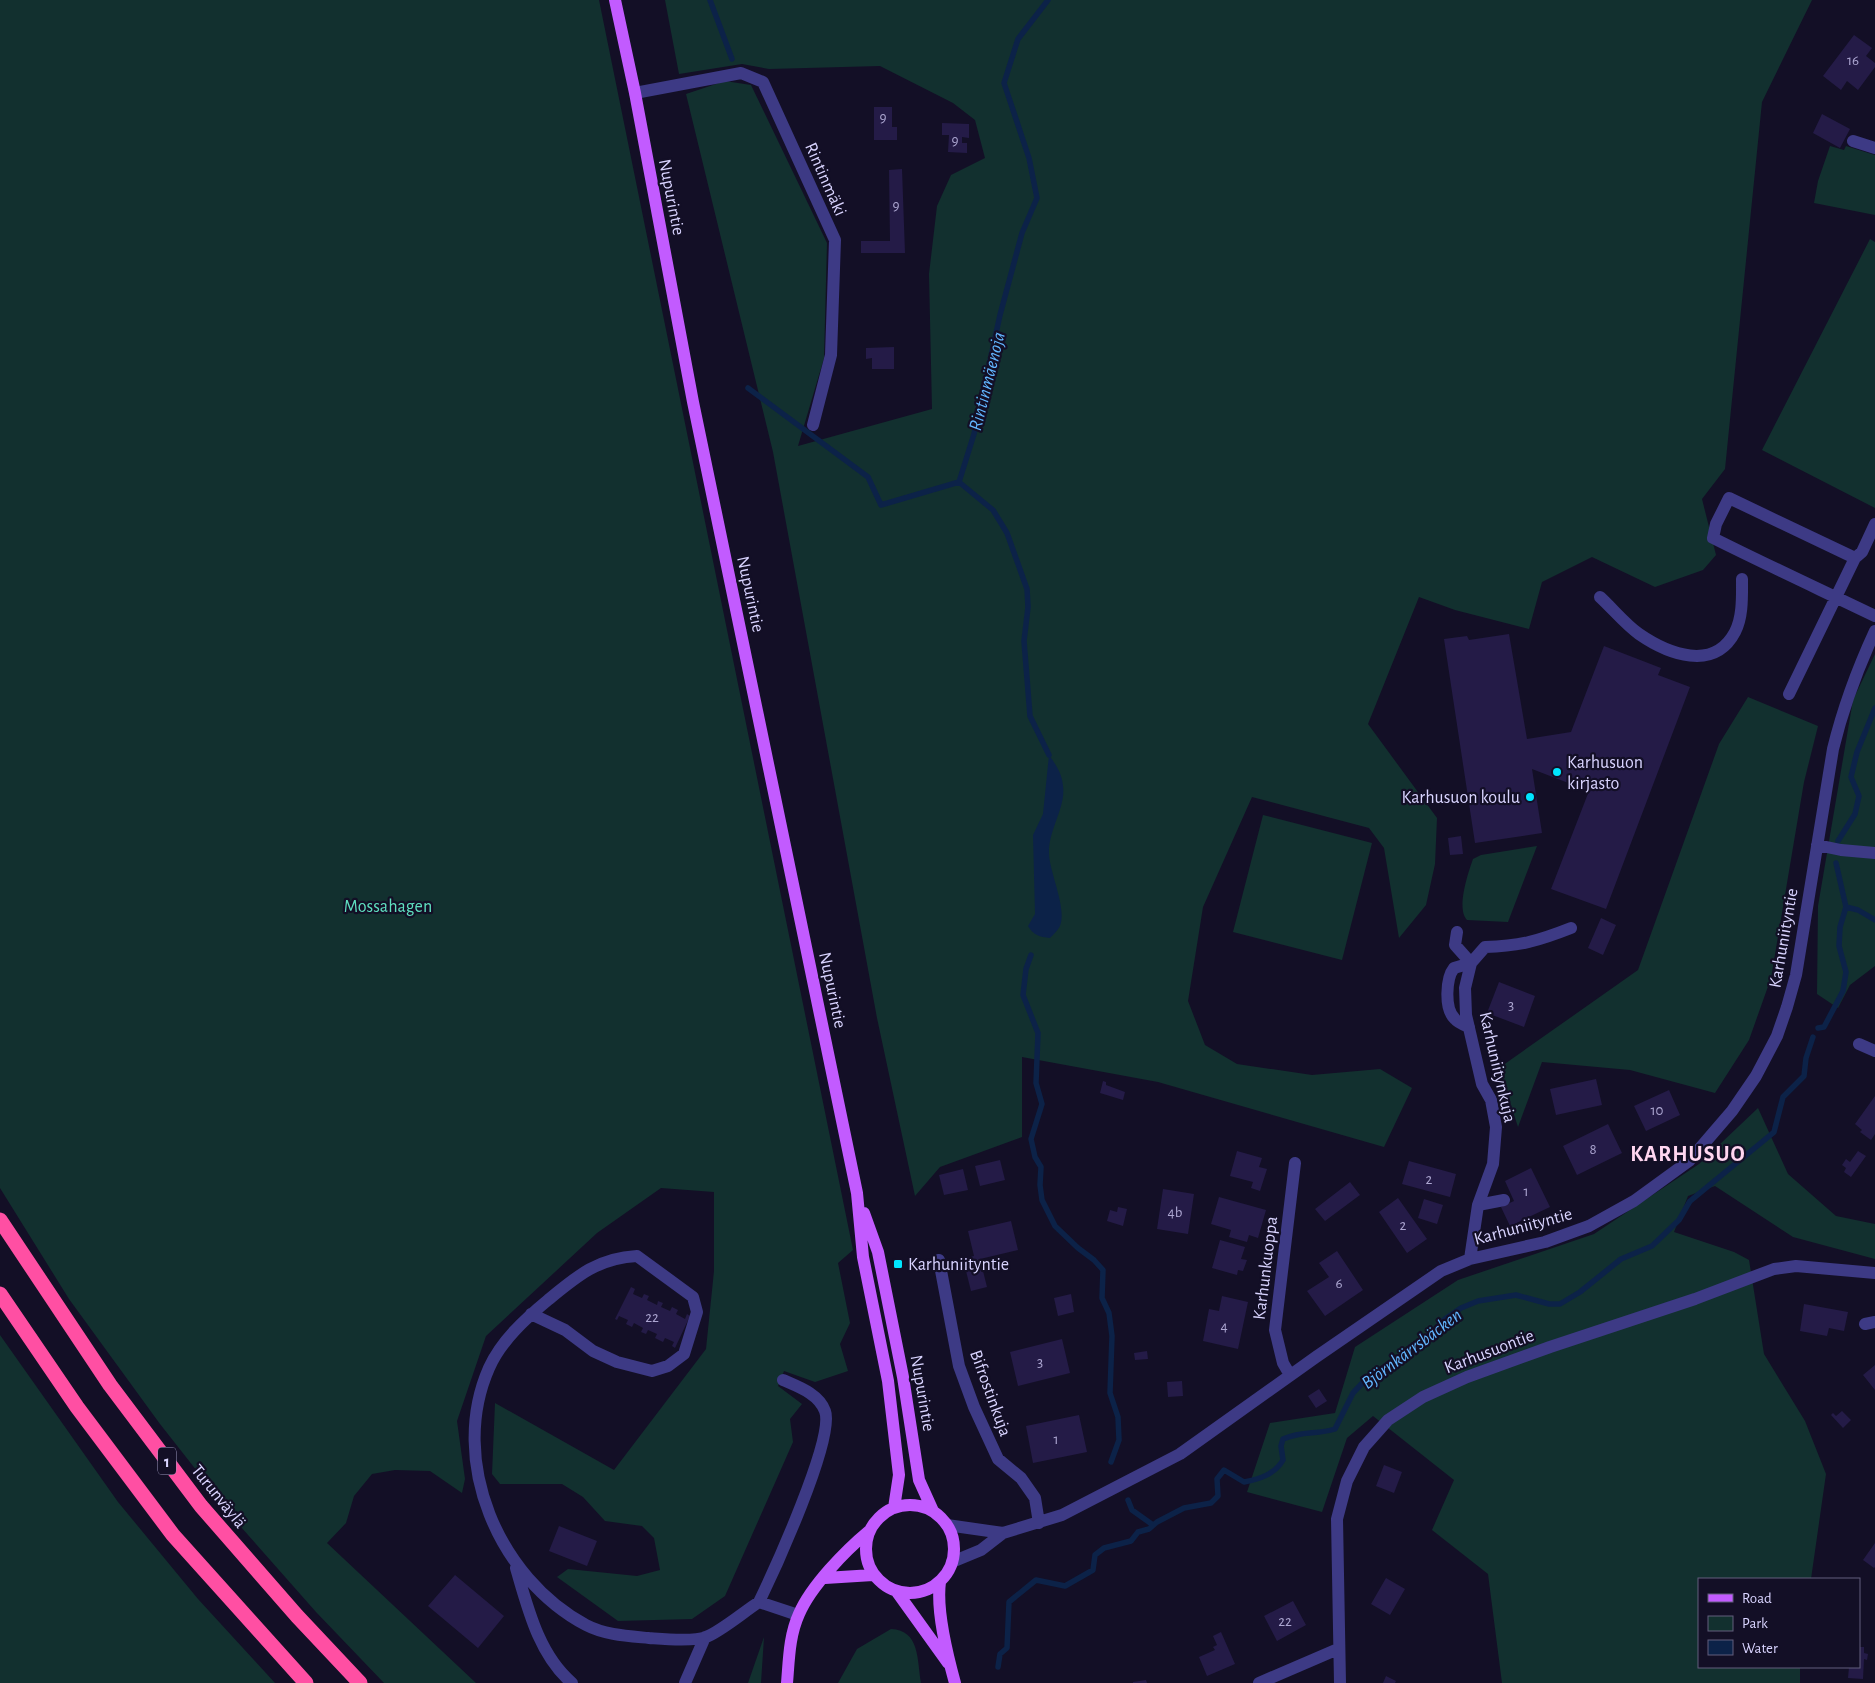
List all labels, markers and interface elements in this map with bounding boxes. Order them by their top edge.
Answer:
house number: 16 [1847,53,1859,68]
house number: 9 [879,110,887,125]
house number: 9 [951,133,959,148]
street label: Rintinmäki [801,140,849,219]
street label: Nupurintie [655,158,687,237]
house number: 9 [892,198,900,213]
water label: Rintinmäenoja [966,330,1009,433]
street label: Nupurintie [733,555,767,634]
place label: Karhusuon kirjasto [1567,754,1643,793]
marker: Karhusuon kirjasto [1551,766,1563,778]
place label: Karhusuon koulu [1402,789,1520,807]
marker: Karhusuon koulu [1524,791,1536,803]
street label: Karhuniityntie [1766,887,1802,990]
park label: Mossahagen [344,898,432,916]
street label: Nupurintie [815,951,849,1030]
house number: 3 [1508,998,1514,1013]
street label: Karhuniitynkuja [1476,1010,1519,1124]
house number: 10 [1650,1103,1664,1118]
house number: 8 [1589,1142,1597,1157]
district label: KARHUSUO [1630,1143,1746,1165]
house number: 2 [1426,1172,1433,1187]
house number: 1 [1523,1184,1529,1199]
house number: 4b [1168,1205,1183,1220]
street label: Karhuniityntie [1472,1205,1574,1249]
street label: Karhunkuoppa [1251,1215,1281,1321]
house number: 2 [1400,1218,1407,1233]
place label: Karhuniityntie [908,1256,1009,1274]
marker: Karhuniityntie [892,1258,904,1270]
house number: 6 [1335,1276,1343,1291]
water label: Björnkärrsbäcken [1358,1305,1466,1393]
house number: 22 [645,1310,659,1325]
house number: 4 [1220,1319,1228,1334]
street label: Karhusuontie [1442,1327,1537,1377]
street label: Bifrostinkuja [966,1348,1014,1439]
street label: Nupurintie [906,1354,938,1433]
house number: 3 [1037,1355,1043,1370]
house number: 1 [1053,1432,1059,1447]
road number: 1 [158,1448,176,1474]
street label: Turunväylä [187,1461,249,1532]
legend [1698,1578,1860,1668]
text: Road [1742,1591,1772,1606]
house number: 22 [1278,1614,1292,1629]
text: Park [1742,1616,1768,1631]
text: Water [1742,1641,1778,1656]

